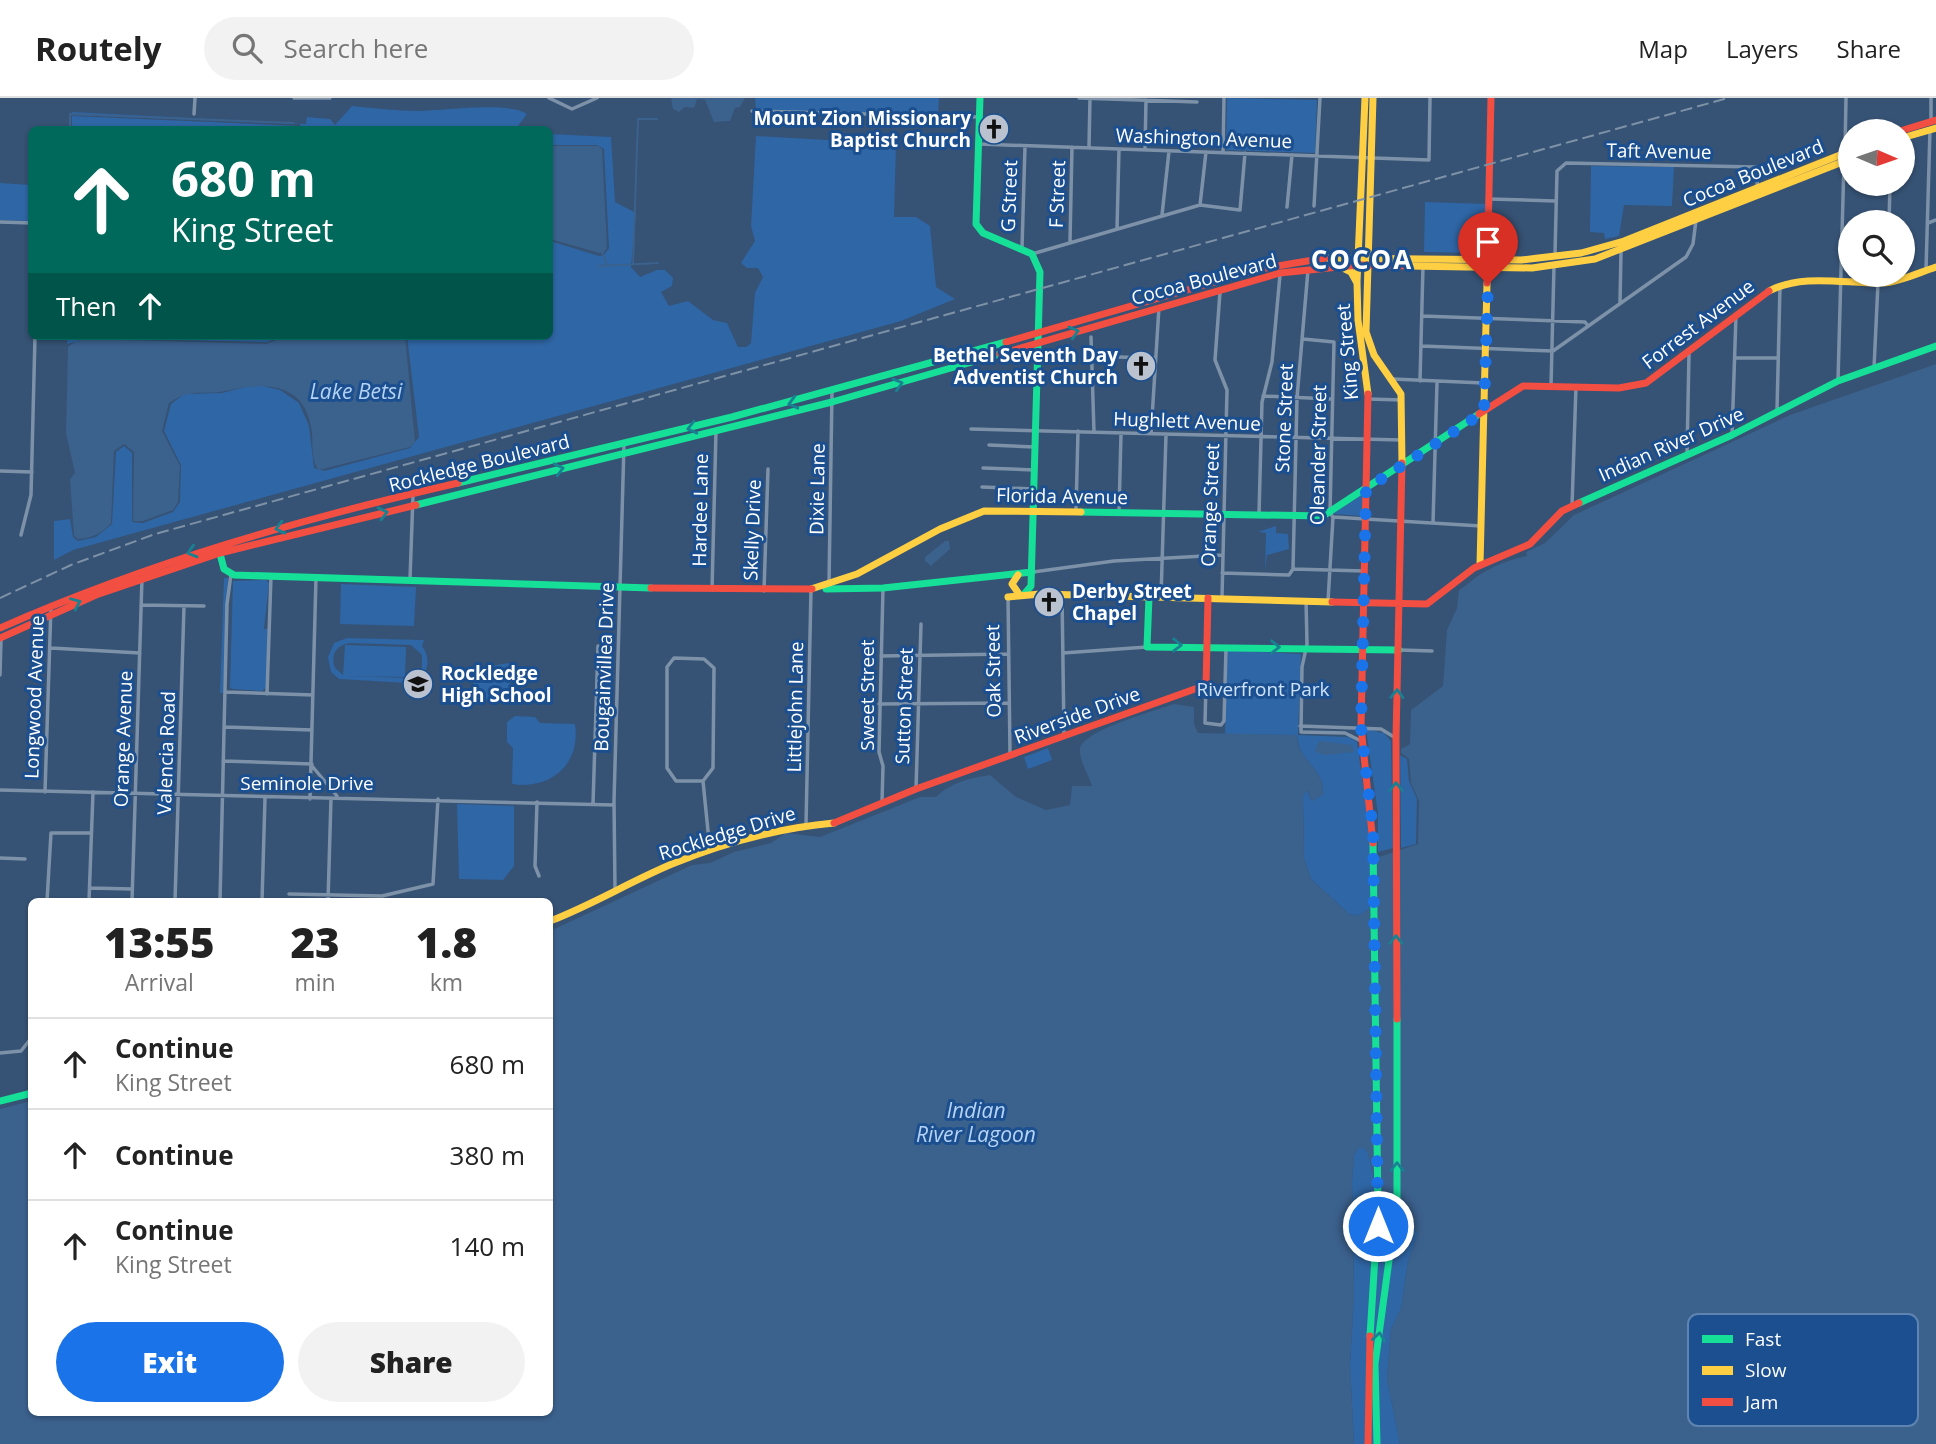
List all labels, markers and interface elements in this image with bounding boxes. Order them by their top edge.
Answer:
search box [204,17,694,80]
text: Routely [35,26,162,71]
icon: search [228,29,266,67]
text: Search here [284,30,428,66]
text: Map [1638,32,1688,65]
text: Layers [1726,32,1799,65]
text: Share [1837,32,1901,65]
place label: Mount Zion Missionary Baptist Church [754,105,971,153]
church icon: Mount Zion Missionary Baptist Church [977,112,1011,146]
north arrow [1838,119,1914,196]
map controls [1838,119,1915,287]
street label: Washington Avenue [1115,122,1293,154]
street label: Cocoa Boulevard [1679,133,1827,213]
street label: Taft Avenue [1606,137,1712,165]
text: 680 m [171,145,316,211]
icon: ahead [56,154,147,245]
street label: G Street [995,159,1023,232]
street label: F Street [1043,159,1071,228]
text: King Street [171,208,333,251]
button: search [1838,210,1915,287]
pin [1458,212,1518,284]
icon: arrive [1469,223,1507,261]
district label: COCOA [1311,241,1413,277]
street label: Cocoa Boulevard [1128,247,1280,311]
street label: Forrest Avenue [1637,273,1759,375]
icon: ahead [131,287,169,325]
text: Then [56,288,117,324]
street label: King Street [1330,303,1364,401]
one-way arrow [1067,325,1079,340]
place label: Bethel Seventh Day Adventist Church [933,342,1118,390]
church icon: Bethel Seventh Day Adventist Church [1124,349,1158,383]
street label: Stone Street [1269,363,1299,473]
water label: Lake Betsi [310,377,403,405]
one-way arrow [891,377,903,392]
street label: Oleander Street [1304,384,1332,525]
one-way arrow [787,394,799,409]
street label: Indian River Drive [1594,400,1748,488]
street label: Hughlett Avenue [1113,405,1261,437]
one-way arrow [686,419,698,434]
street label: Rockledge Boulevard [386,428,572,498]
street label: Orange Street [1195,442,1225,567]
street label: Dixie Lane [803,443,831,535]
street label: Hardee Lane [686,453,714,567]
one-way arrow [553,463,565,477]
street label: Skelly Drive [737,479,767,581]
street label: Florida Avenue [996,482,1128,510]
one-way arrow [377,506,389,521]
one-way arrow [274,520,286,534]
one-way arrow [186,543,198,558]
place label: Derby Street Chapel [1072,578,1192,626]
street label: Bougainvillea Drive [588,582,620,752]
church icon: Derby Street Chapel [1032,585,1066,619]
one-way arrow [69,598,81,612]
street label: Longwood Avenue [18,615,50,779]
street label: Oak Street [979,624,1007,718]
one-way arrow [1172,637,1183,653]
street label: Sweet Street [854,639,880,751]
one-way arrow [1271,639,1281,655]
street label: Littlejohn Lane [781,641,809,773]
street label: Sutton Street [889,647,919,765]
place label: Rockledge High School [441,660,552,708]
school or university icon: Rockledge High School [401,667,435,701]
street label: Orange Avenue [108,670,138,808]
park label: Riverfront Park [1196,676,1330,702]
street label: Riverside Drive [1011,680,1143,750]
one-way arrow [1390,689,1405,700]
street label: Valencia Road [151,691,181,815]
street label: Seminole Drive [240,770,374,796]
one-way arrow [1388,782,1404,792]
street label: Rockledge Drive [655,800,799,866]
text: 13:55 [104,913,215,970]
text: 23 [290,913,340,970]
text: 1.8 [416,913,477,970]
one-way arrow [1388,934,1404,944]
text: Arrival [125,966,194,998]
text: min [294,966,336,998]
text: km [430,966,463,998]
text: Continue [115,1030,234,1066]
icon: ahead [56,1045,94,1083]
text: 680 m [450,1046,525,1082]
text: King Street [115,1066,232,1098]
water label: Indian River Lagoon [916,1096,1036,1148]
icon: ahead [56,1136,94,1174]
text: Continue [115,1137,234,1173]
text: 380 m [450,1137,525,1173]
one-way arrow [1389,1161,1405,1172]
position arrow [1341,1189,1415,1263]
text: Continue [115,1212,234,1248]
icon: ahead [56,1227,94,1265]
text: 140 m [450,1228,525,1264]
text: King Street [115,1248,232,1280]
legend [1688,1314,1918,1426]
button: Exit [56,1322,284,1402]
button: Share [298,1322,525,1402]
text: Fast [1745,1326,1781,1352]
one-way arrow [1371,1331,1386,1343]
text: Slow [1745,1357,1787,1383]
text: Jam [1743,1389,1778,1415]

